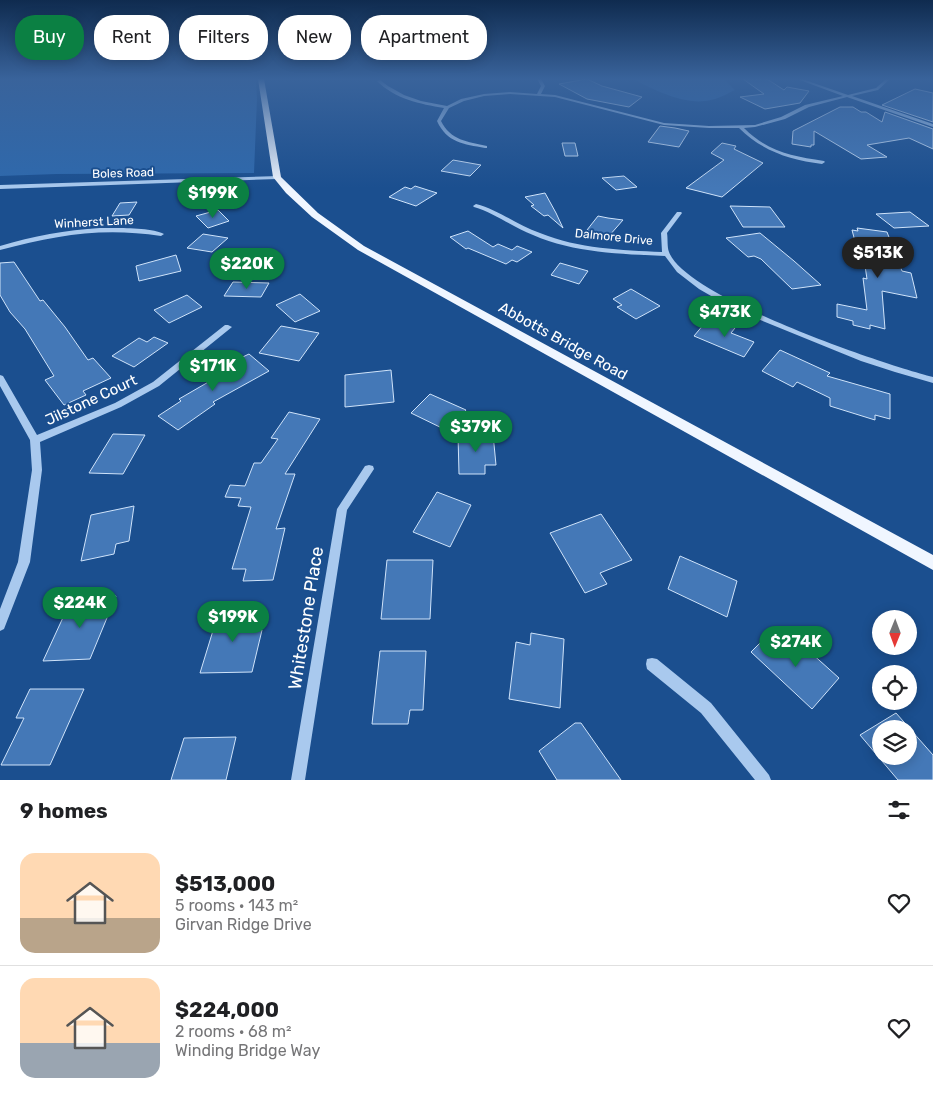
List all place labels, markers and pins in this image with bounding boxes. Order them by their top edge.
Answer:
pin: $199K [178,176,248,219]
pin: $513K [843,236,913,279]
pin: $220K [212,248,282,290]
pin: $473K [690,296,760,338]
pin: $171K [178,350,248,392]
pin: $379K [441,410,511,453]
pin: $224K [45,586,115,629]
pin: $199K [198,600,268,643]
pin: $274K [761,626,831,668]

